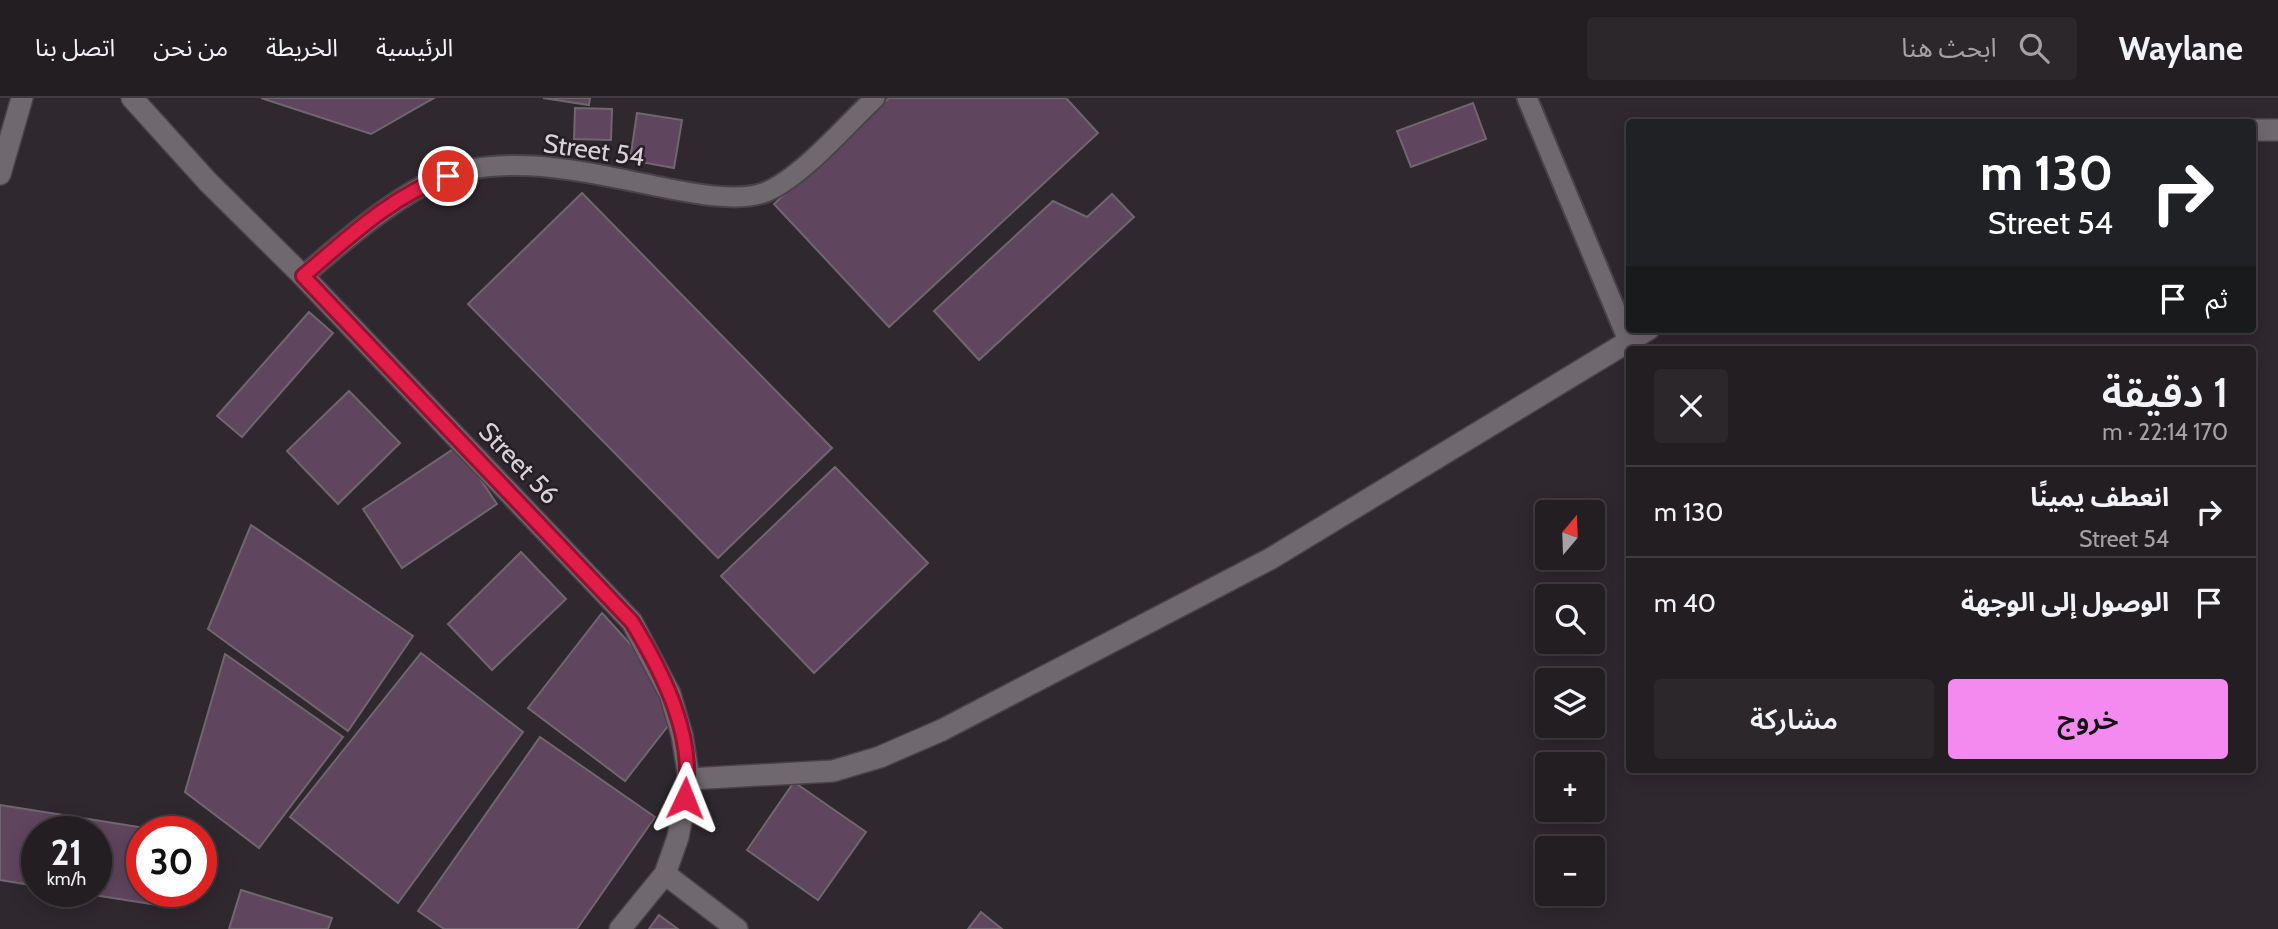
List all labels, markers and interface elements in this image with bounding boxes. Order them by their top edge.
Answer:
search box [1587,17,2077,80]
text: Waylane [2119,28,2243,68]
icon: search [2015,29,2053,67]
text: ابحث هنا [1901,32,1997,64]
text: اتصل بنا [35,33,115,62]
text: من نحن [153,33,228,62]
text: الخريطة [266,33,338,62]
text: الرئيسية [376,33,453,62]
street label: Street 54 [541,127,647,173]
text: 130 m [1980,143,2113,202]
pin [418,146,478,206]
icon: right [2137,147,2228,238]
icon: arrive [429,157,467,195]
text: Street 54 [1988,203,2113,242]
icon: arrive [2154,280,2192,318]
text: ثم [2206,283,2228,315]
text: 1 دقيقة [2102,366,2228,418]
button: close [1654,369,1728,443]
street label: Street 56 [472,415,566,511]
text: 170 m · 22:14 [2102,418,2228,446]
text: انعطف يمينًا [2030,481,2169,513]
icon: right [2190,493,2228,531]
text: 130 m [1654,496,1723,528]
north arrow [1535,500,1605,570]
map controls [1535,500,1605,906]
text: Street 54 [2079,525,2169,553]
button: search [1535,584,1605,654]
icon: arrive [2190,584,2228,622]
text: الوصول إلى الوجهة [1961,586,2169,618]
text: 40 m [1654,587,1716,619]
button: layers [1535,668,1605,738]
button: مشاركة [1654,679,1934,759]
button: خروج [1948,679,2228,759]
button: + [1535,752,1605,822]
position arrow [648,761,722,835]
speed limit sign: 30 [126,816,217,907]
text: 21 [51,831,82,874]
button: − [1535,836,1605,906]
text: km/h [47,868,86,890]

